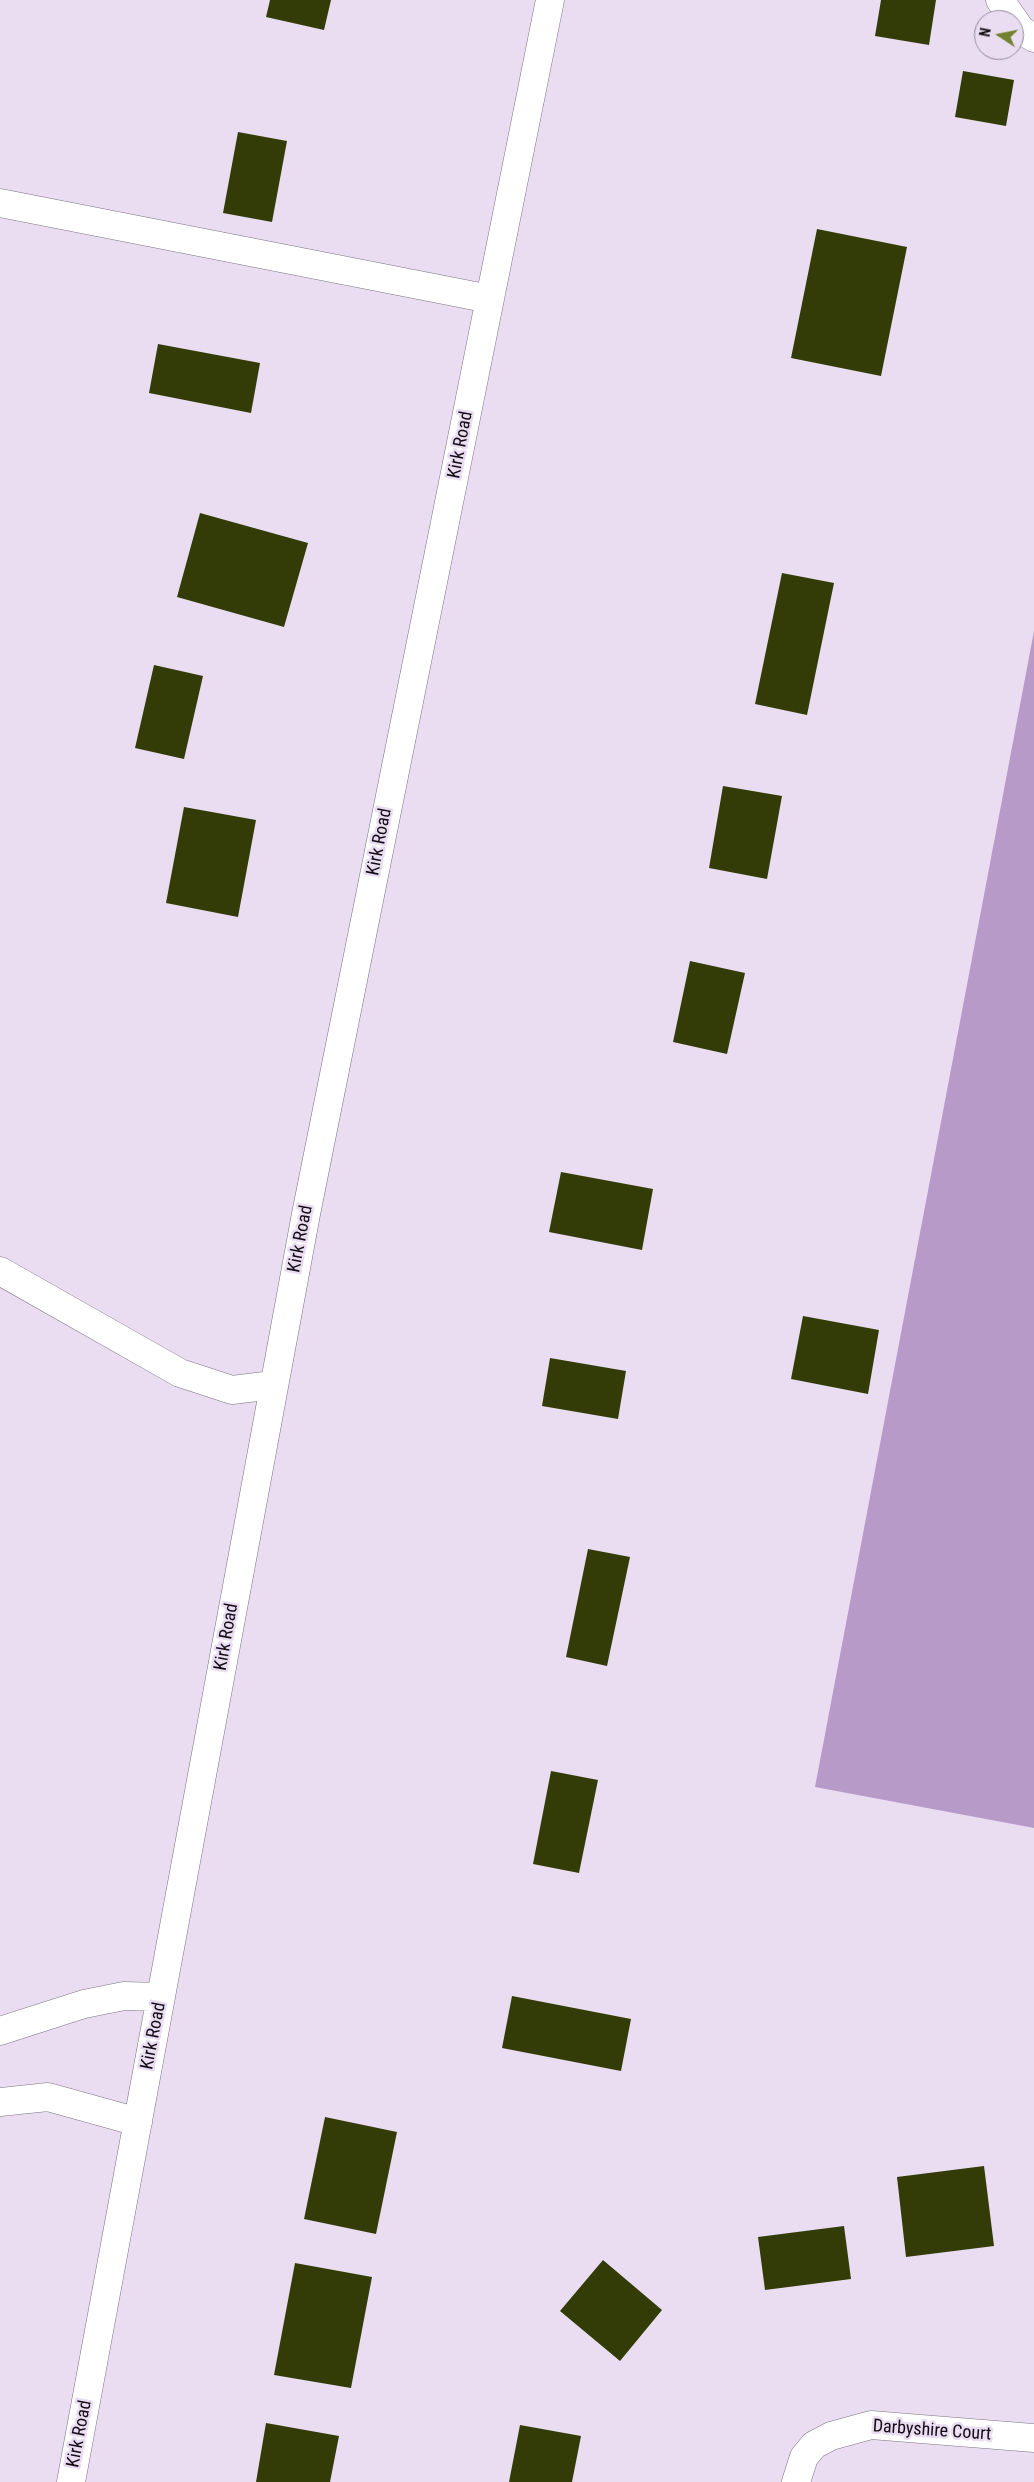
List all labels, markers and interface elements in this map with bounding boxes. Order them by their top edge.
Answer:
north arrow [974,10,1024,60]
text: N [977,27,994,38]
street label: Kirk Road [444,410,478,480]
street label: Kirk Road [363,807,397,877]
street label: Kirk Road [284,1204,318,1274]
street label: Kirk Road [210,1602,244,1672]
street label: Kirk Road [137,2001,171,2071]
street label: Kirk Road [63,2399,97,2469]
street label: Darbyshire Court [872,2416,992,2446]

